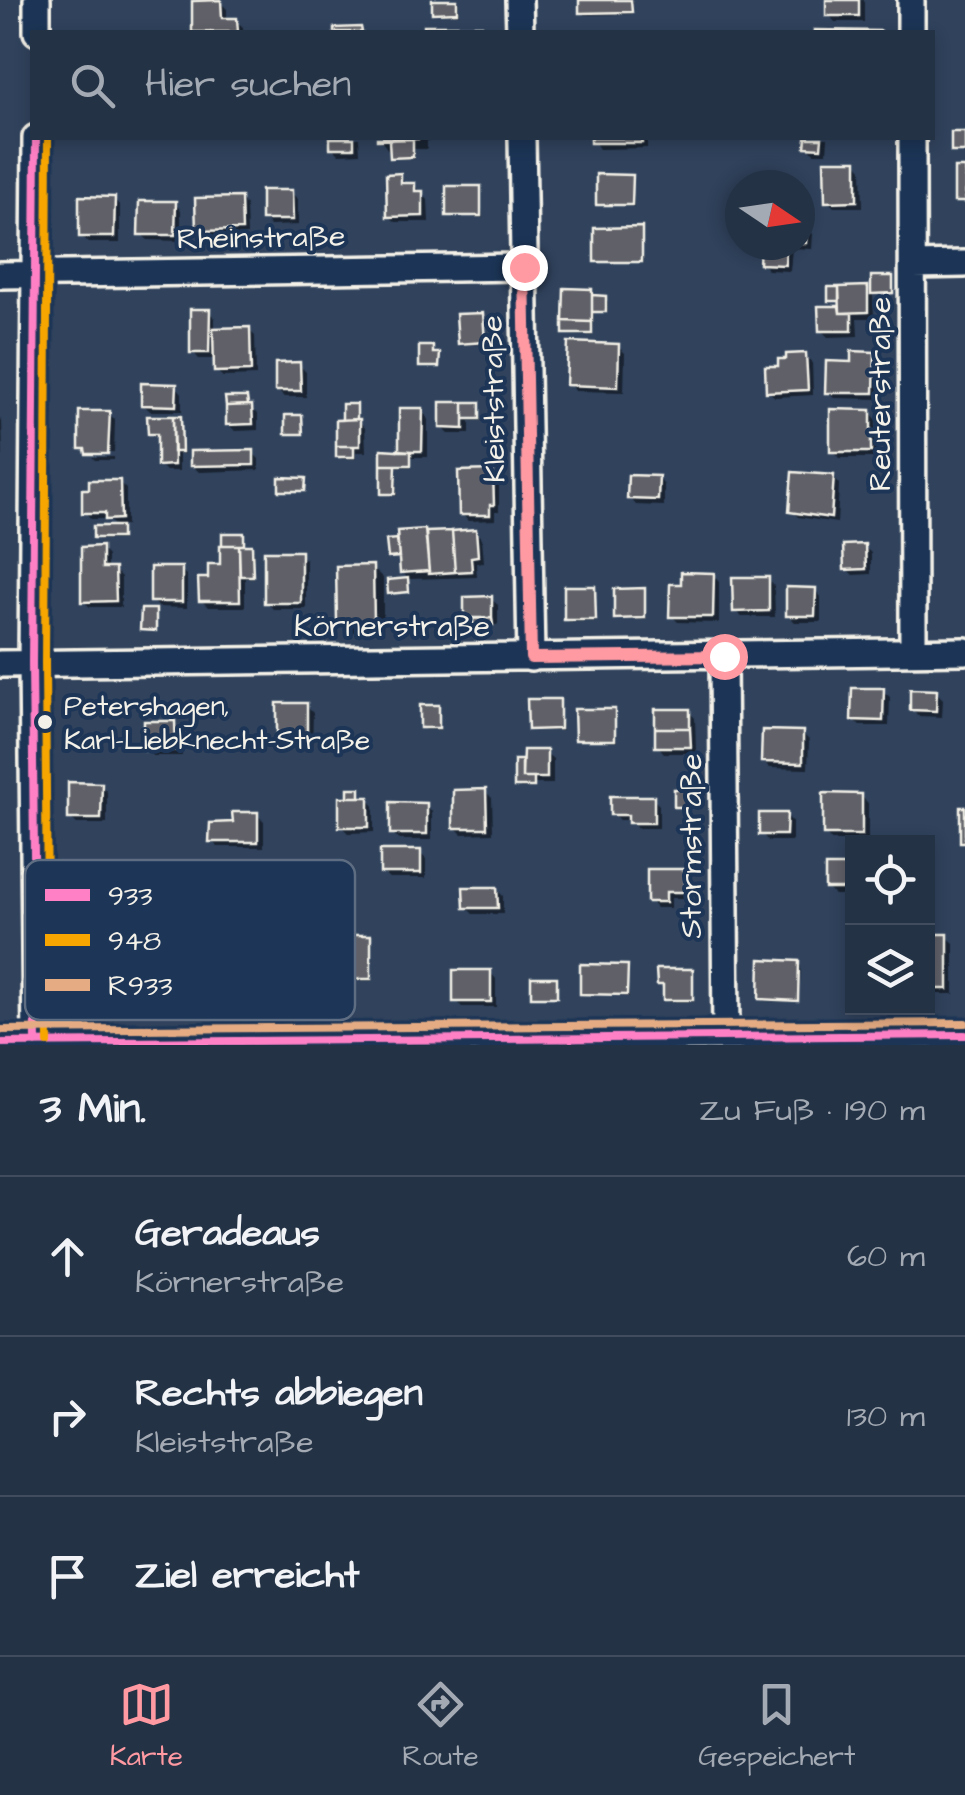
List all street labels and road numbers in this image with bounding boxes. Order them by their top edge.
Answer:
street label: Rheinstraße [176,216,346,260]
street label: Reuterstraße [860,297,902,491]
street label: Kleiststraße [472,315,516,483]
street label: Körnerstraße [294,606,490,648]
street label: Stormstraße [671,754,713,938]

